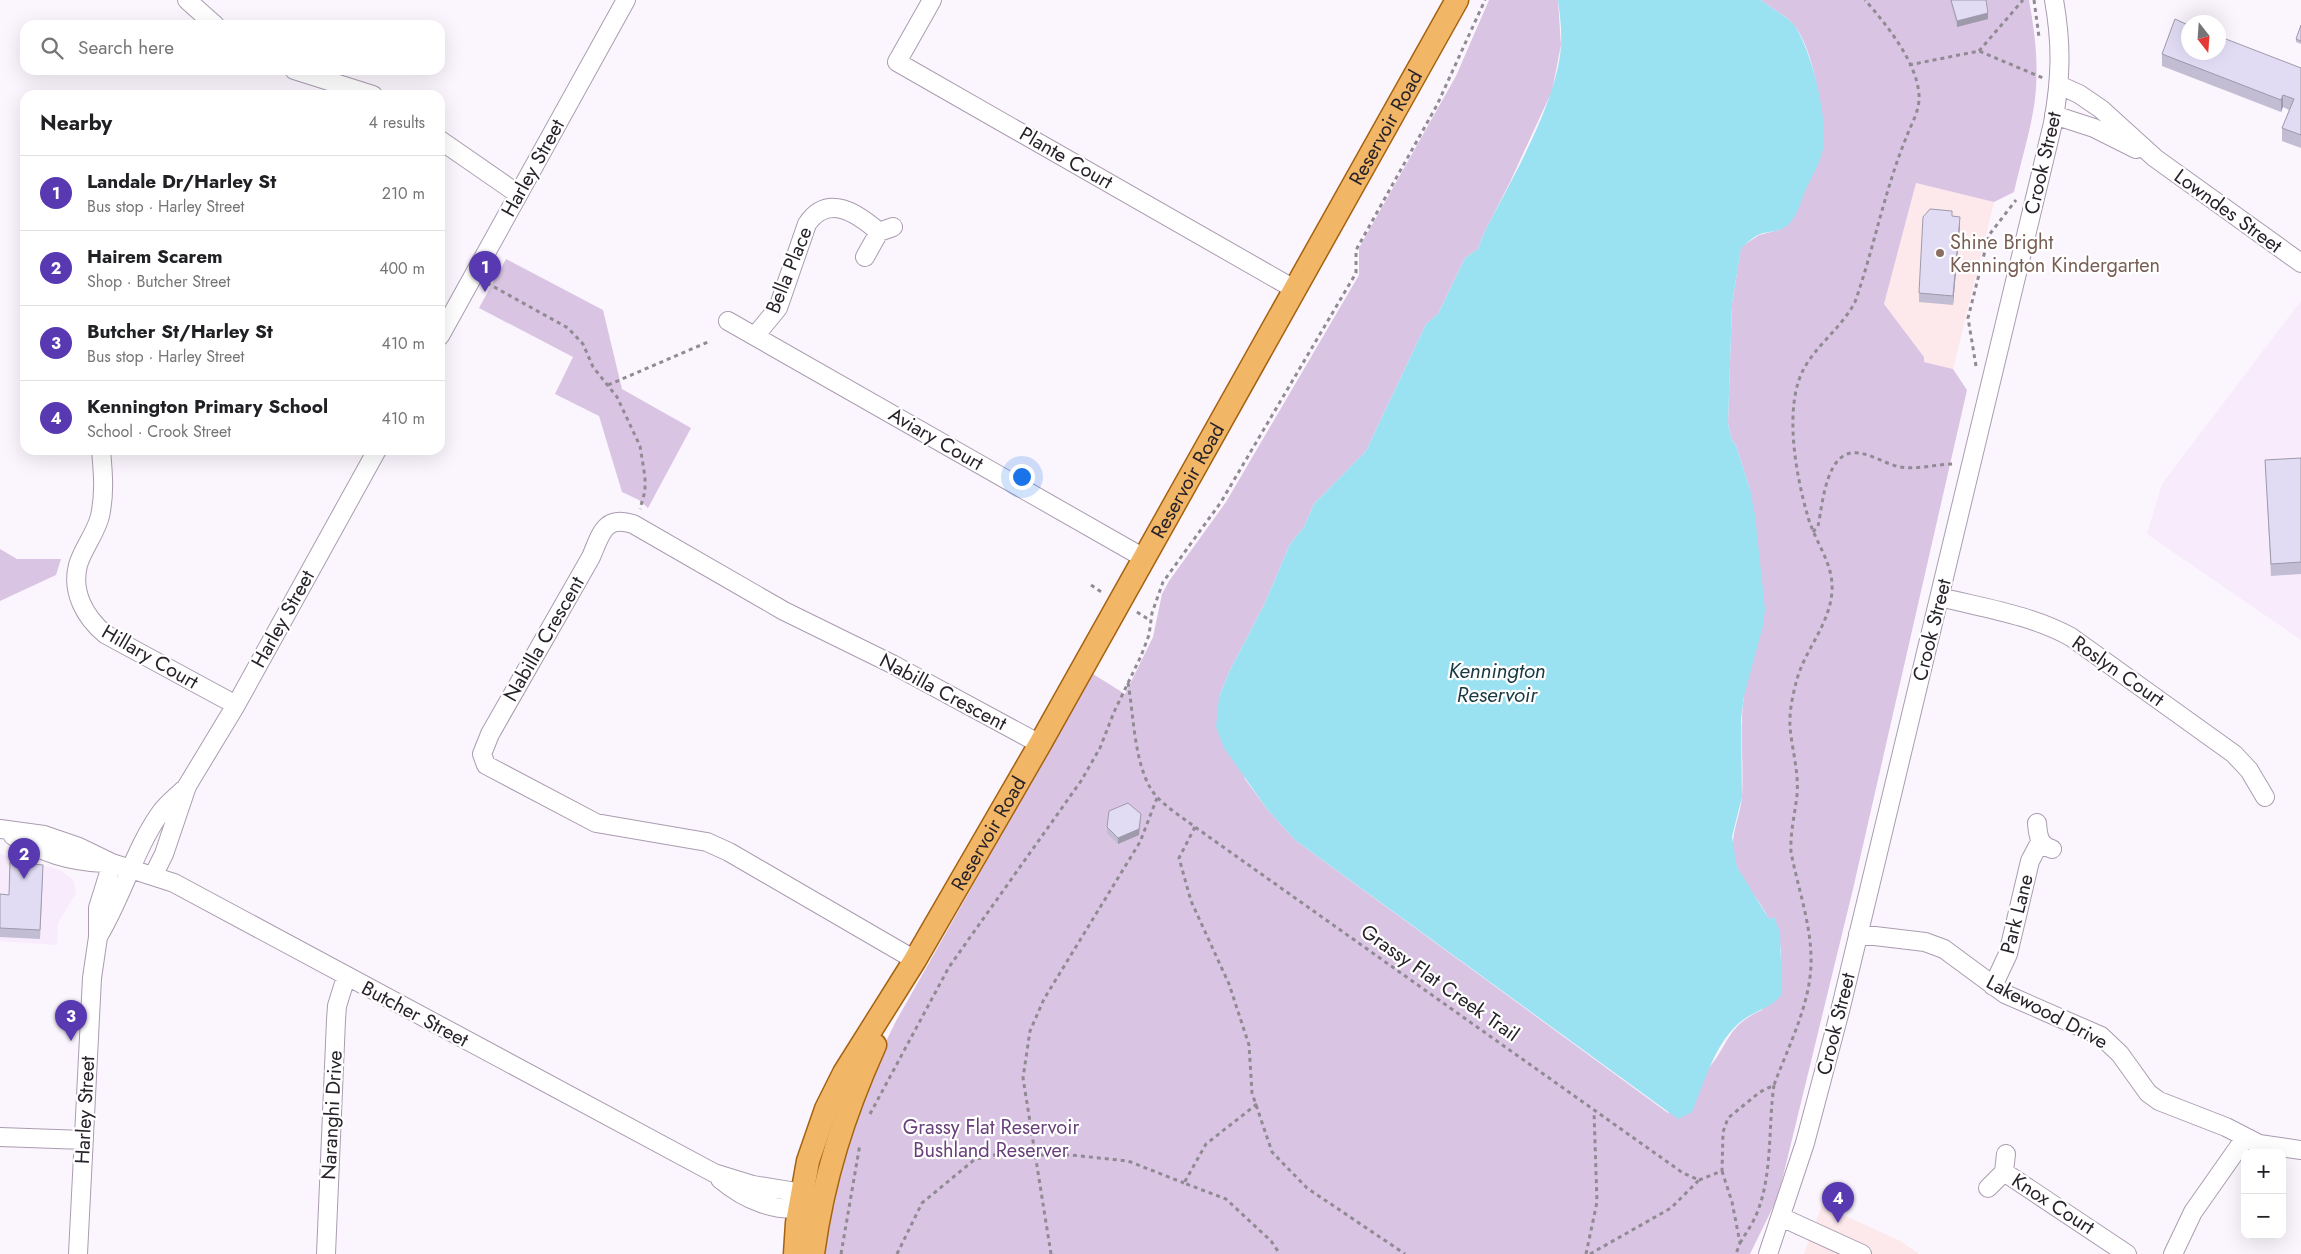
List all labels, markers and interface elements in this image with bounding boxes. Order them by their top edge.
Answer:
north arrow [2181,15,2226,60]
search box [20,20,445,75]
icon: search [38,34,66,62]
text: Search here [78,34,174,61]
street label: Reservoir Road [1342,65,1429,190]
text: Nearby [40,108,112,138]
street label: Crook Street [2017,109,2069,217]
text: 4 results [369,111,425,134]
street label: Harley Street [494,114,572,222]
street label: Plante Court [1014,120,1118,197]
street label: Lowndes Street [2168,162,2288,260]
text: Landale Dr/Harley St [87,168,276,195]
text: 1 [52,182,60,205]
text: 210 m [382,182,425,205]
text: Bus stop · Harley Street [87,195,244,218]
street label: Bella Place [758,222,820,318]
place label: Shine Bright Kennington Kindergarten [1950,228,2160,280]
text: Hairem Scarem [87,243,223,270]
marker: Shine Bright Kennington Kindergarten [1934,247,1946,259]
pin: 1 [469,251,501,292]
text: 2 [51,257,61,280]
text: 400 m [379,257,425,280]
text: Shop · Butcher Street [87,270,230,293]
text: Butcher St/Harley St [87,318,273,345]
text: 3 [51,332,61,355]
text: 410 m [382,332,425,355]
text: Bus stop · Harley Street [87,345,244,368]
text: Kennington Primary School [87,393,328,420]
street label: Aviary Court [883,400,989,478]
text: 4 [50,407,62,430]
text: 410 m [382,407,425,430]
street label: Reservoir Road [1144,418,1231,544]
text: School · Crook Street [87,420,231,443]
your location [1009,464,1035,490]
street label: Harley Street [244,565,322,673]
street label: Nabilla Crescent [496,571,592,707]
street label: Crook Street [1905,576,1959,684]
street label: Hillary Court [96,618,204,696]
street label: Roslyn Court [2066,628,2170,714]
street label: Nabilla Crescent [874,646,1012,738]
water label: Kennington Reservoir [1448,656,1546,710]
street label: Reservoir Road [944,771,1033,896]
pin: 2 [8,838,40,879]
street label: Park Lane [1993,871,2041,957]
street label: Grassy Flat Creek Trail [1355,917,1525,1049]
street label: Lakewood Drive [1981,968,2113,1056]
street label: Crook Street [1809,970,1863,1078]
street label: Butcher Street [356,974,474,1054]
pin: 3 [55,1000,87,1041]
street label: Naranghi Drive [314,1049,350,1181]
street label: Harley Street [68,1055,102,1165]
park label: Grassy Flat Reservoir Bushland Reserver [903,1113,1079,1165]
map controls [2241,1149,2286,1239]
button: + [2241,1149,2286,1194]
street label: Knox Court [2006,1166,2100,1242]
pin: 4 [1822,1182,1854,1223]
button: − [2241,1194,2286,1239]

